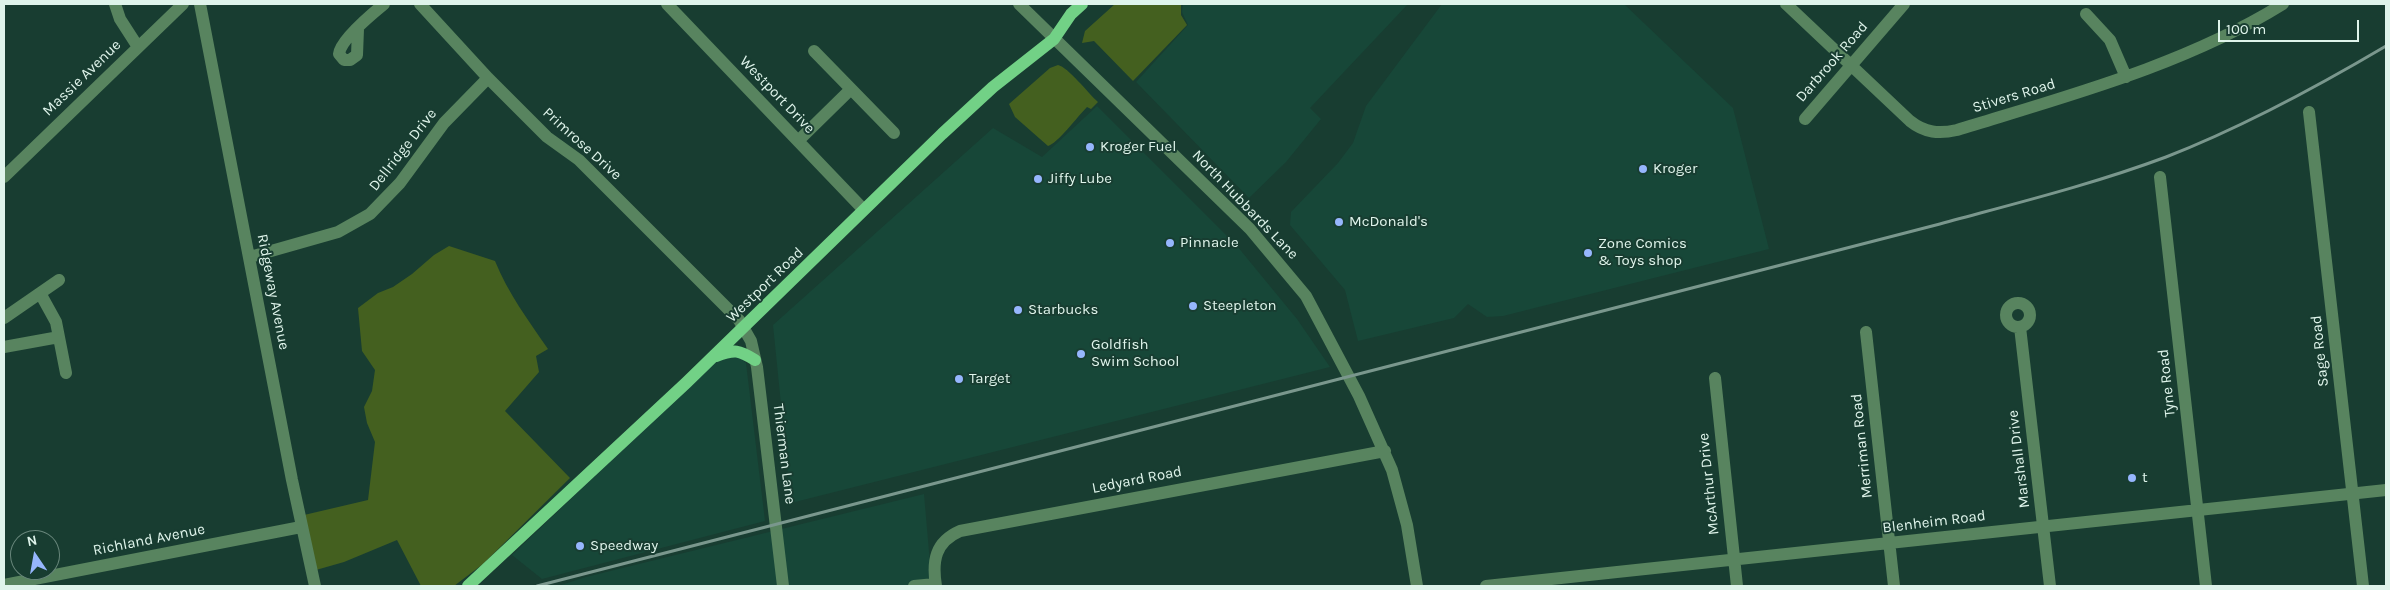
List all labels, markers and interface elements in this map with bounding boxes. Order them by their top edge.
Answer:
scale bar [2220,10,2361,42]
street label: Darbrook Road [1792,18,1872,106]
text: 100 m [2226,20,2266,38]
street label: Massie Avenue [39,36,125,120]
street label: Westport Drive [736,53,818,137]
street label: Stivers Road [1970,75,2058,117]
street label: Primrose Drive [539,104,625,184]
street label: Dellridge Drive [365,105,441,195]
place label: Kroger Fuel [1100,138,1176,156]
marker: Kroger Fuel [1084,141,1096,153]
street label: North Hubbards Lane [1188,147,1302,263]
place label: Kroger [1653,160,1697,178]
marker: Kroger [1637,163,1649,175]
place label: Jiffy Lube [1048,170,1112,188]
marker: Jiffy Lube [1032,173,1044,185]
place label: McDonald's [1349,213,1428,231]
marker: McDonald's [1333,216,1345,228]
street label: Ridgeway Avenue [253,232,293,352]
place label: Pinnacle [1180,234,1239,252]
place label: Zone Comics & Toys shop [1598,235,1687,270]
marker: Pinnacle [1164,237,1176,249]
street label: Westport Road [723,244,807,326]
marker: Zone Comics & Toys shop [1582,247,1594,259]
place label: Steepleton [1203,297,1277,315]
marker: Steepleton [1187,300,1199,312]
place label: Starbucks [1028,301,1098,319]
marker: Starbucks [1012,304,1024,316]
street label: Sage Road [2307,314,2333,388]
place label: Goldfish Swim School [1091,336,1179,371]
marker: Goldfish Swim School [1075,348,1087,360]
street label: Tyne Road [2154,348,2180,418]
place label: Target [969,370,1010,388]
marker: Target [953,373,965,385]
street label: Merriman Road [1848,393,1876,499]
street label: Thierman Lane [769,403,799,505]
street label: Marshall Drive [2004,409,2034,509]
street label: McArthur Drive [1695,432,1723,536]
street label: Ledyard Road [1090,462,1184,498]
place label: t [2142,469,2148,487]
marker: t [2126,472,2138,484]
street label: Blenheim Road [1881,507,1987,537]
street label: Richland Avenue [91,520,207,560]
north arrow [10,530,60,580]
text: N [25,531,39,550]
place label: Speedway [590,537,658,555]
marker: Speedway [574,540,586,552]

